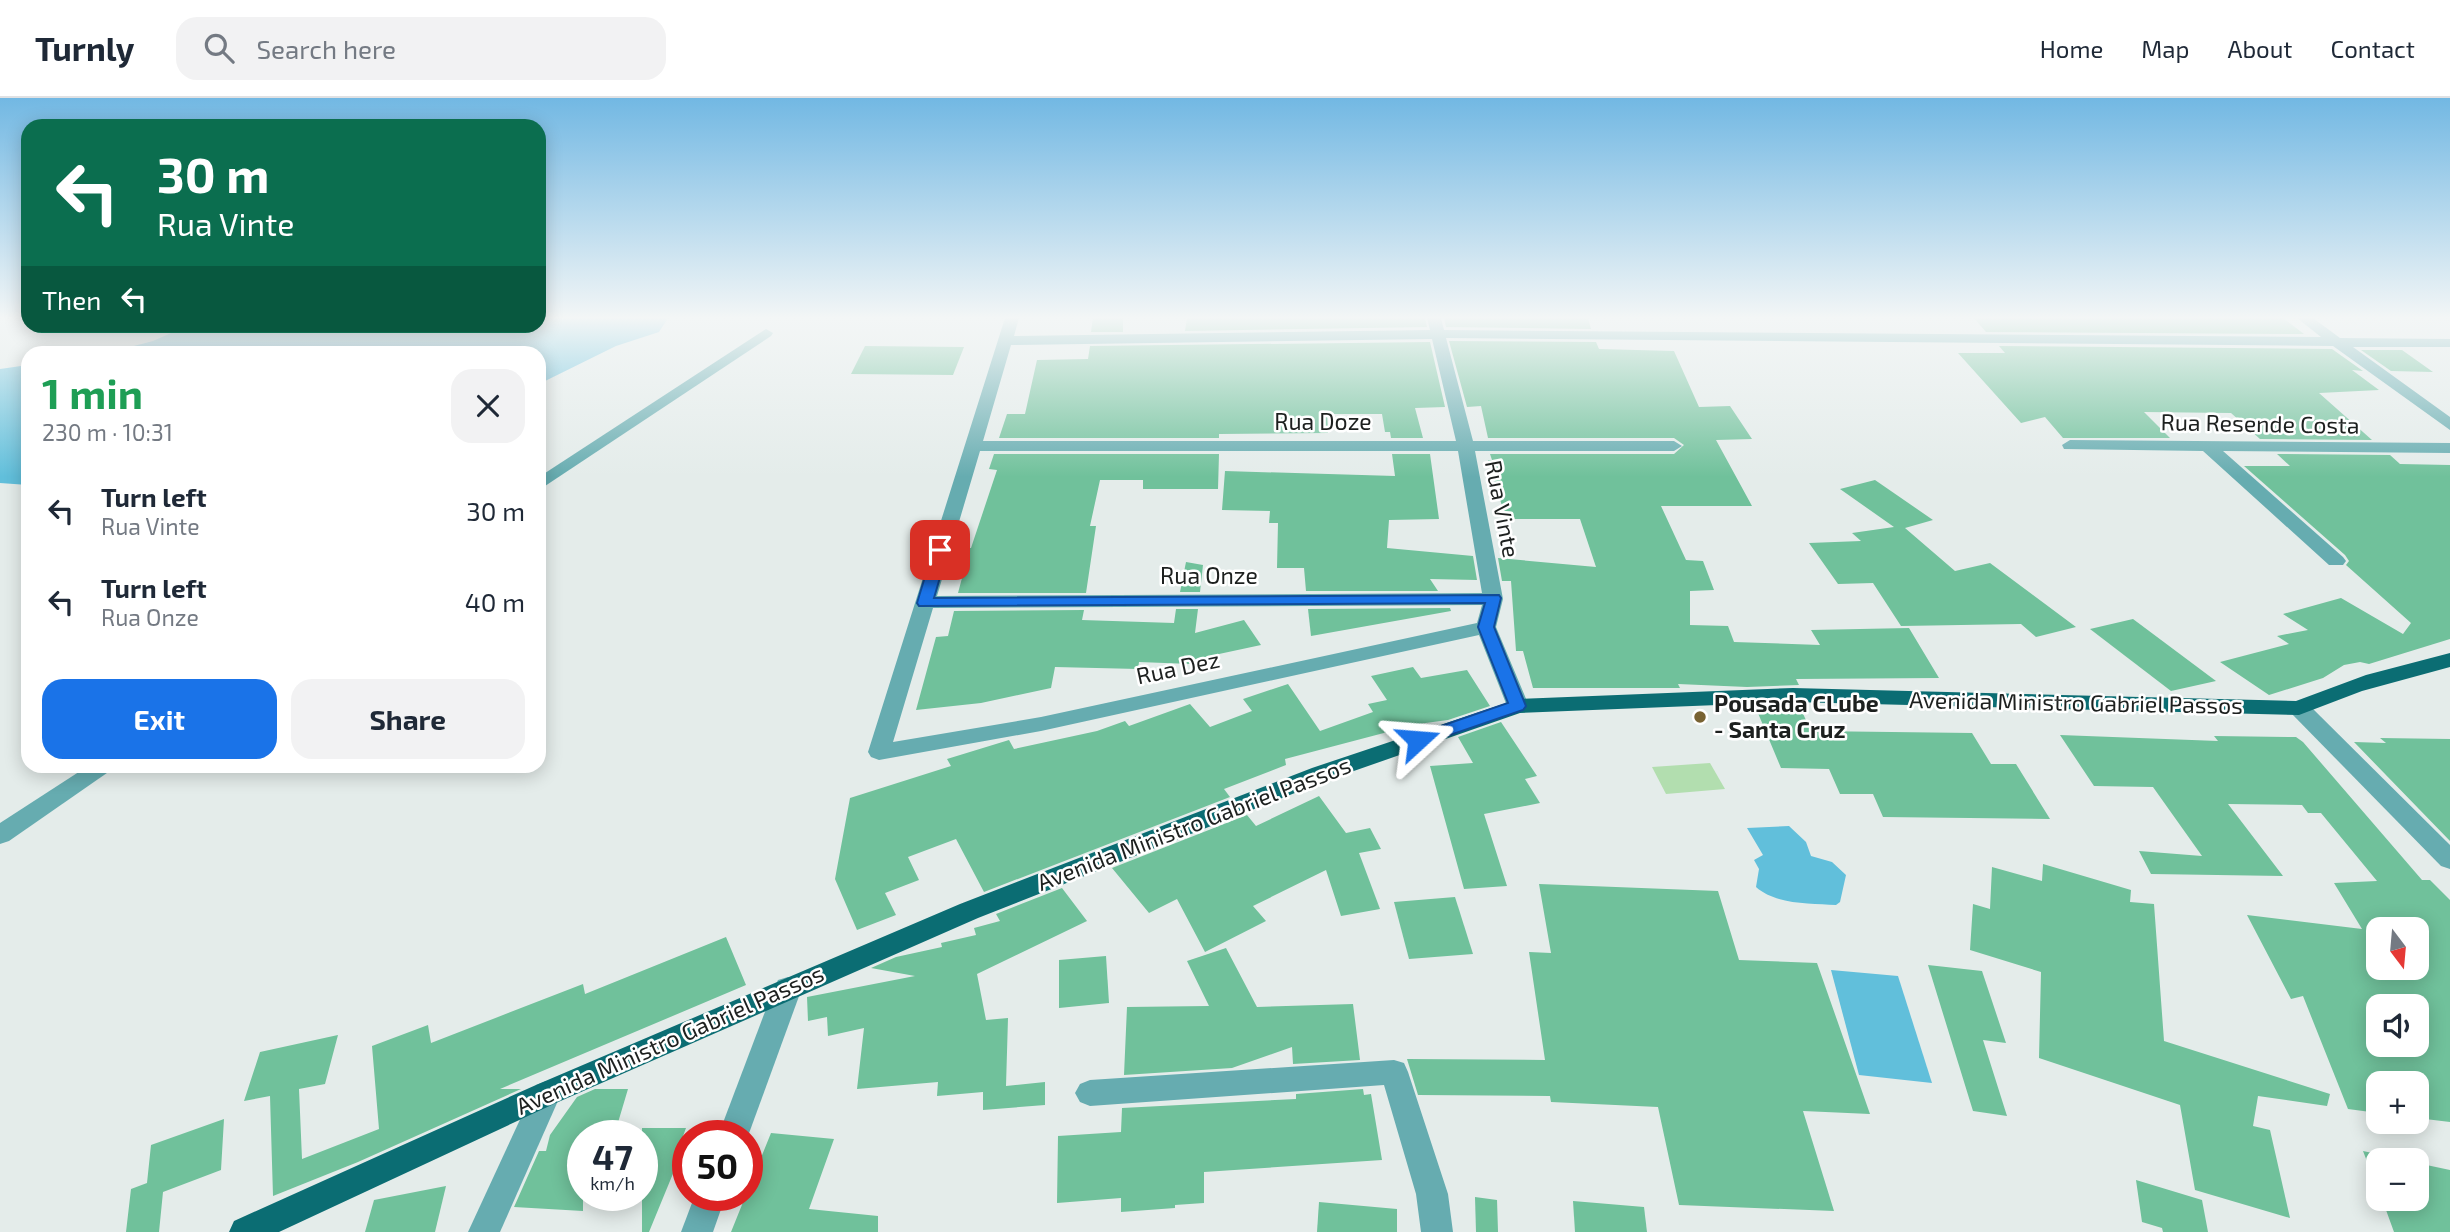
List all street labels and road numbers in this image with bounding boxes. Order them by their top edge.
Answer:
street label: Rua Doze [1274,407,1372,435]
street label: Rua Resende Costa [2160,407,2360,439]
street label: Rua Vinte [1480,458,1526,560]
street label: Rua Onze [1160,561,1258,589]
street label: Rua Dez [1134,645,1222,689]
street label: Avenida Ministro Gabriel Passos [1909,685,2243,719]
street label: Avenida Ministro Gabriel Passos [1033,750,1354,896]
street label: Avenida Ministro Gabriel Passos [511,958,828,1120]

